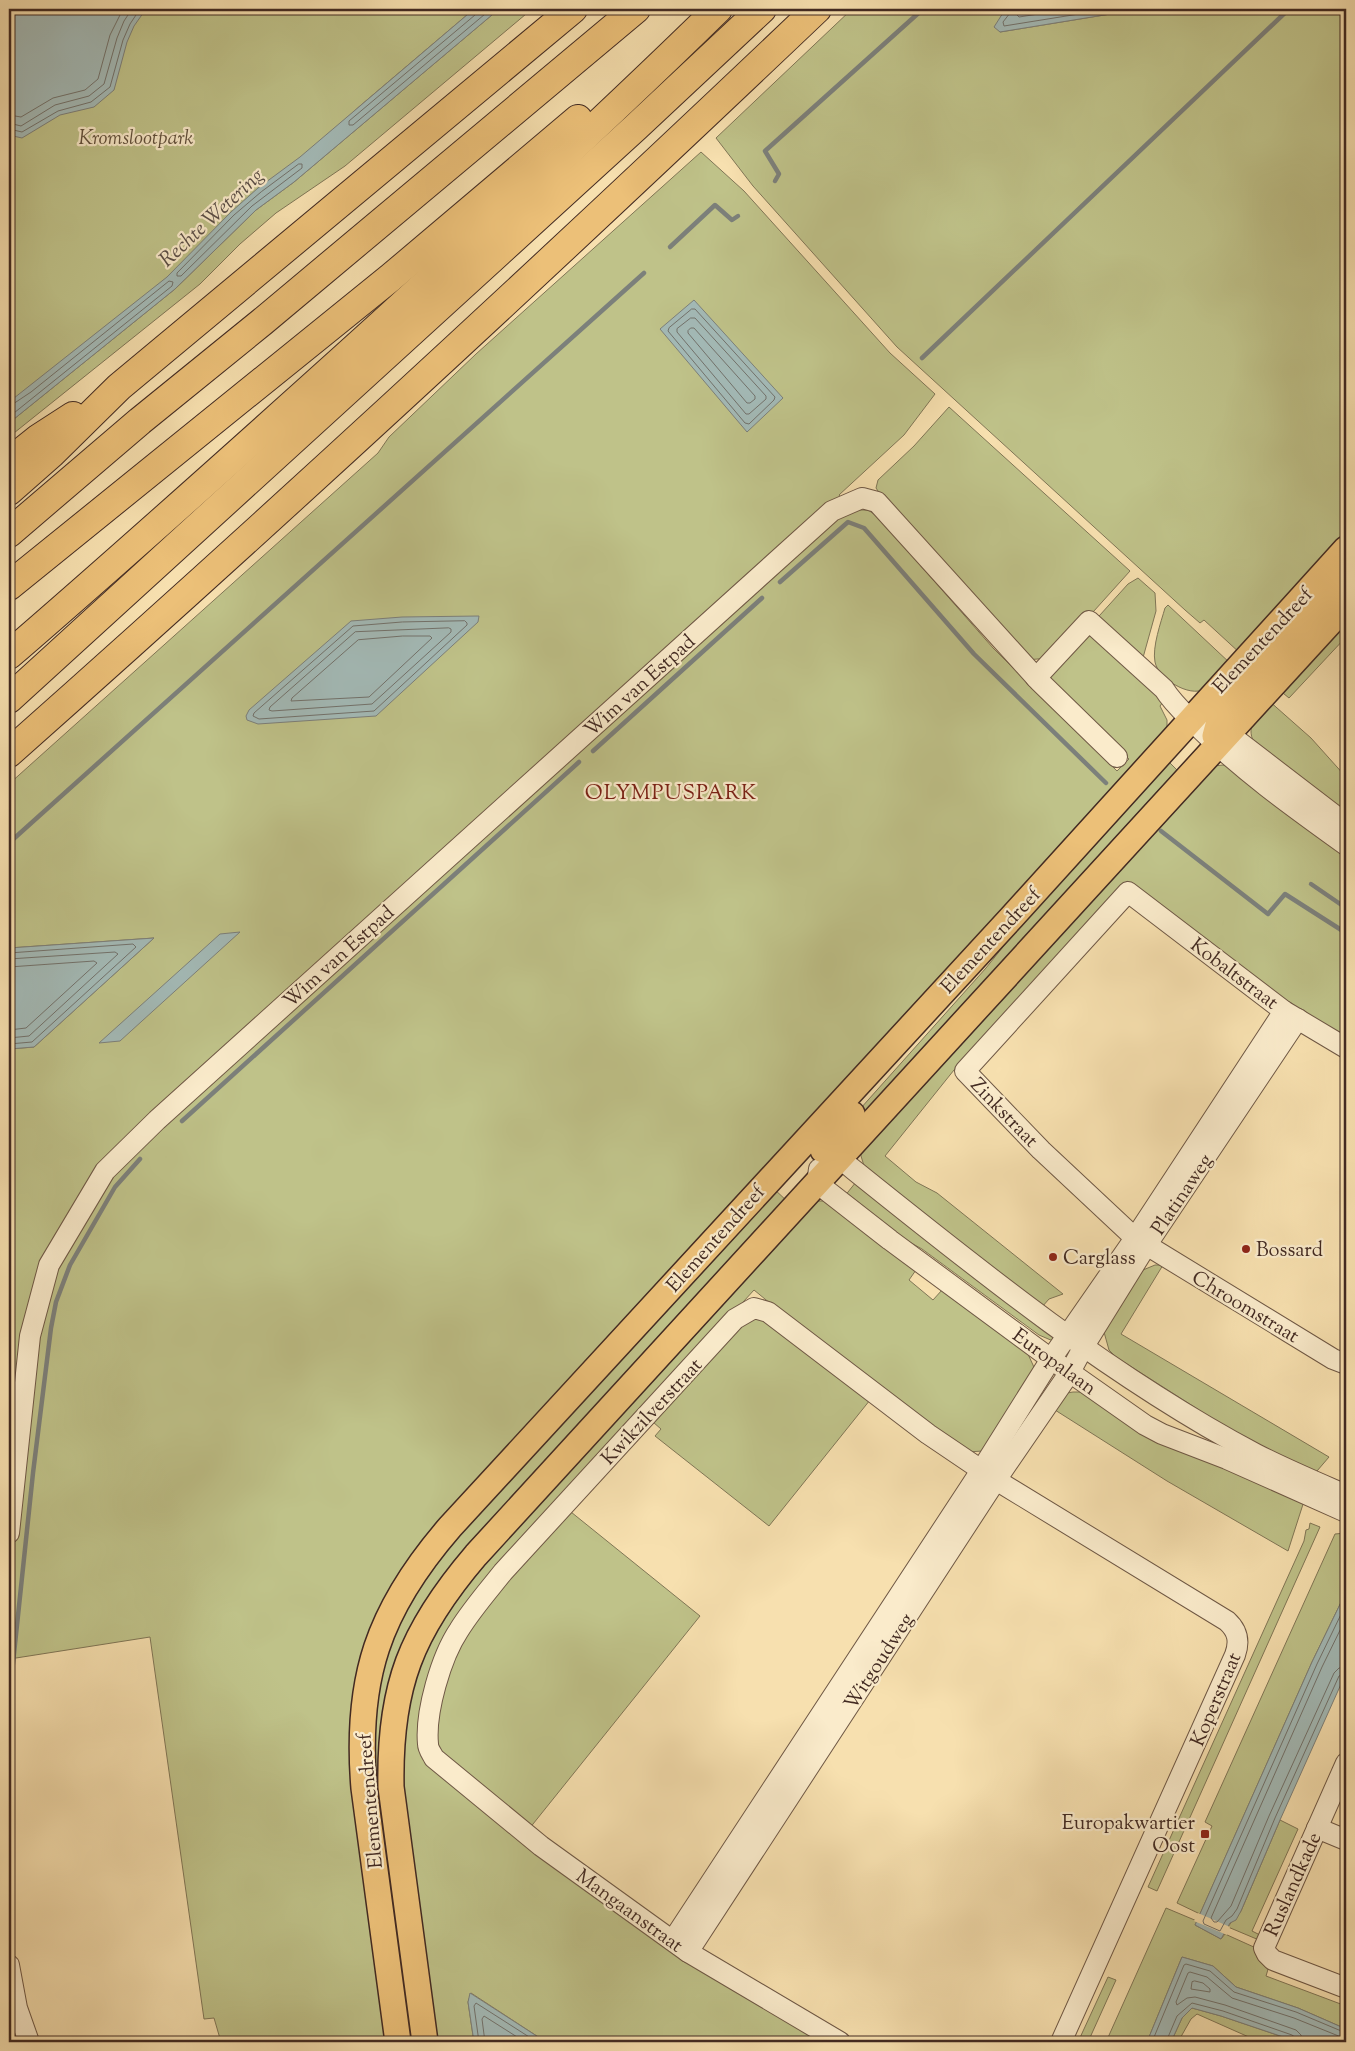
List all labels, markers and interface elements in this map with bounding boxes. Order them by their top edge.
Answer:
park label: Kromslootpark [79,125,193,154]
water label: Rechte Wetering [153,162,271,275]
street label: Elementendreef [1207,581,1322,701]
street label: Wim van Estpad [578,629,703,745]
district label: OLYMPUSPARK [585,779,757,809]
street label: Elementendreef [935,881,1050,1001]
street label: Wim van Estpad [277,900,402,1016]
street label: Kobaltstraat [1183,932,1284,1018]
street label: Zinkstraat [963,1072,1044,1155]
street label: Platinaweg [1145,1149,1221,1242]
street label: Elementendreef [661,1179,774,1300]
place label: Bossard [1256,1237,1323,1266]
marker: Bossard [1240,1243,1252,1255]
place label: Carglass [1063,1245,1136,1274]
marker: Carglass [1047,1251,1059,1263]
street label: Chroomstraat [1185,1265,1304,1352]
street label: Europalaan [1005,1322,1102,1404]
street label: Kwikzilverstraat [595,1352,710,1473]
street label: Witgoudweg [838,1608,922,1716]
street label: Koperstraat [1185,1648,1250,1751]
street label: Elementendreef [351,1731,392,1870]
place label: Europakwartier Oost [1062,1810,1195,1862]
marker: Europakwartier Oost [1199,1828,1211,1840]
street label: Ruslandkade [1258,1828,1330,1942]
street label: Mangaanstraat [569,1863,688,1961]

